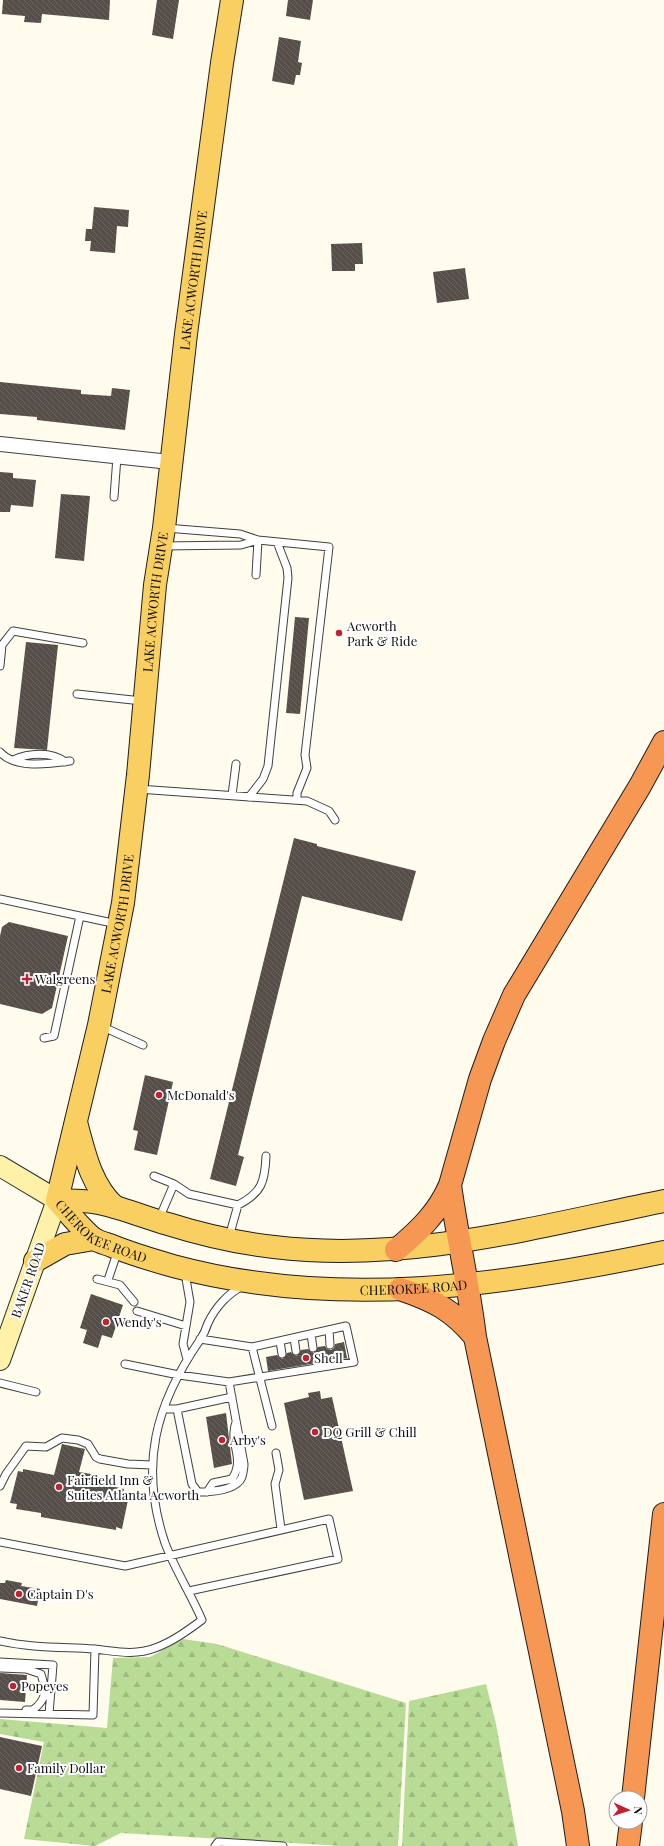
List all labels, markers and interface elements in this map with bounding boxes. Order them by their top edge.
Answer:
street label: LAKE ACWORTH DRIVE [175,209,210,351]
street label: LAKE ACWORTH DRIVE [138,531,171,673]
place label: Acworth Park & Ride [346,617,418,649]
marker: Acworth Park & Ride [334,628,344,638]
street label: LAKE ACWORTH DRIVE [96,853,137,995]
place label: Walgreens [34,970,96,987]
marker: Walgreens [22,974,32,984]
place label: McDonald's [167,1086,235,1103]
marker: McDonald's [154,1090,164,1100]
street label: CHEROKEE ROAD [52,1195,149,1266]
street label: BAKER ROAD [7,1240,48,1320]
street label: CHEROKEE ROAD [360,1275,468,1298]
place label: Wendy's [113,1313,162,1330]
marker: Wendy's [101,1317,111,1327]
place label: Shell [314,1349,343,1366]
marker: Shell [301,1353,311,1363]
place label: DQ Grill & Chill [323,1423,417,1440]
marker: DQ Grill & Chill [310,1427,320,1437]
place label: Arby's [229,1431,266,1448]
marker: Arby's [217,1435,227,1445]
place label: Fairfield Inn & Suites Atlanta Acworth [67,1471,200,1503]
marker: Fairfield Inn & Suites Atlanta Acworth [54,1482,64,1492]
place label: Captain D's [27,1585,94,1602]
marker: Captain D's [14,1589,24,1599]
place label: Popeyes [21,1677,69,1694]
marker: Popeyes [8,1681,18,1691]
place label: Family Dollar [27,1759,106,1776]
marker: Family Dollar [14,1763,24,1773]
north arrow [608,1790,648,1830]
text: N [631,1806,646,1815]

